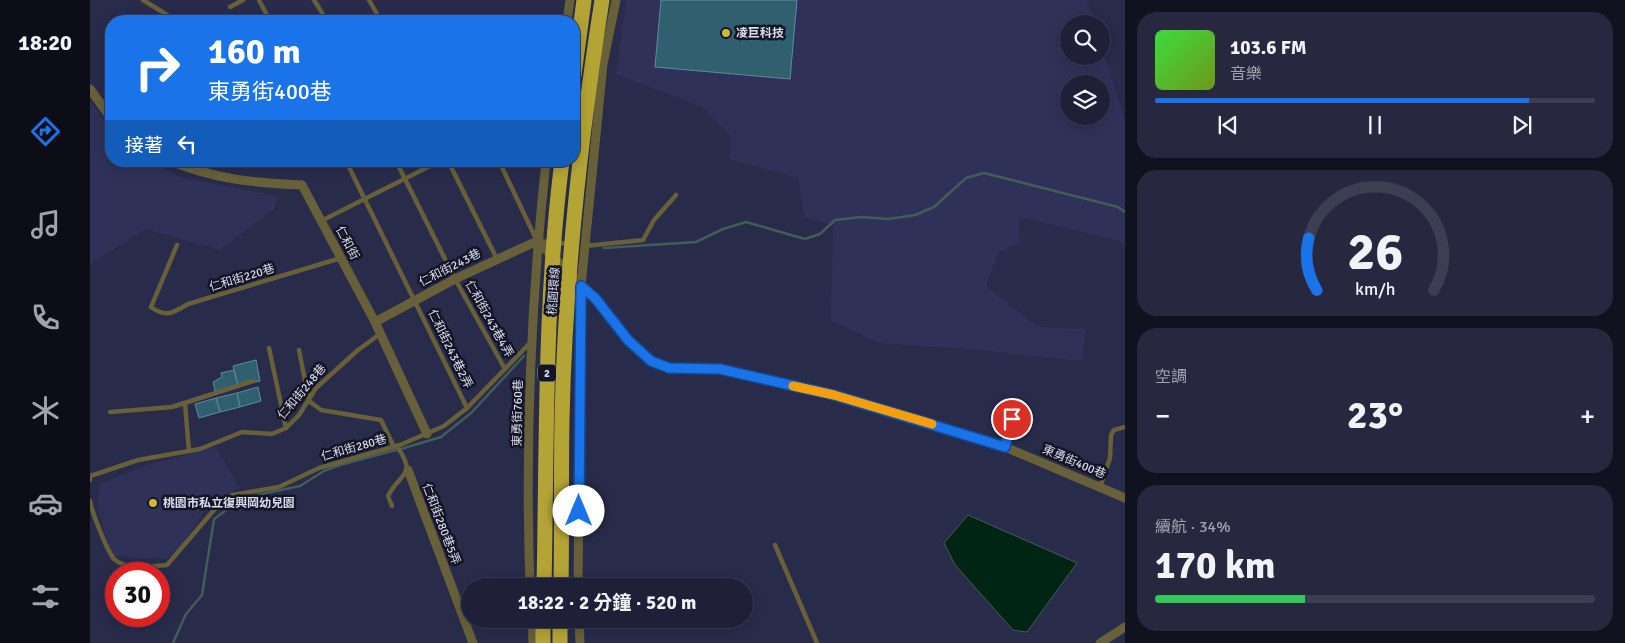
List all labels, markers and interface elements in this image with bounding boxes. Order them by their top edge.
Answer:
map controls [1060,15,1110,125]
button: search [1060,15,1110,65]
place label: 凌巨科技 [736,26,784,41]
marker: 凌巨科技 [720,27,732,39]
text: 18:20 [18,29,72,56]
text: 160 m [208,30,301,73]
icon: right [125,35,190,100]
text: 103.6 FM [1230,36,1307,60]
text: 音樂 [1230,64,1262,84]
button: layers [1060,75,1110,125]
text: 東勇街400巷 [208,78,332,105]
icon: previous [1214,111,1242,139]
icon: pause [1361,111,1389,139]
icon: next [1508,111,1536,139]
icon: directions [28,114,63,149]
icon: left [173,130,201,158]
text: 接著 [125,134,163,158]
icon: music [28,207,63,242]
text: 26 [1347,220,1403,284]
street label: 仁和街 [332,224,362,262]
street label: 仁和街243巷 [417,246,483,290]
street label: 仁和街220巷 [208,261,276,295]
street label: 桃園環線 [545,267,563,315]
street label: 仁和街243巷4弄 [462,278,516,360]
text: km/h [1355,278,1395,300]
icon: phone [28,300,63,335]
street label: 仁和街243巷2弄 [424,307,476,391]
street label: 仁和街248巷 [275,361,329,423]
road number: 2 [538,364,556,382]
text: 空調 [1155,367,1187,387]
street label: 東勇街760巷 [510,379,526,447]
text: 23° [1347,392,1403,439]
icon: climate [28,393,63,428]
pin [991,398,1033,440]
text: − [1155,399,1170,433]
text: + [1580,399,1595,433]
icon: arrive [998,405,1026,433]
street label: 仁和街280巷 [320,431,388,465]
street label: 東勇街400巷 [1040,442,1108,482]
street label: 仁和街280巷5弄 [419,481,463,567]
position arrow [552,484,604,536]
icon: car [28,486,63,521]
place label: 桃園市私立復興岡幼兒園 [163,496,295,511]
marker: 桃園市私立復興岡幼兒園 [147,497,159,509]
text: 續航 · 34% [1155,517,1231,537]
text: 170 km [1155,542,1276,589]
speed limit sign: 30 [105,562,170,627]
icon: filters [28,579,63,614]
text: 18:22 · 2 分鐘 · 520 m [518,591,696,615]

